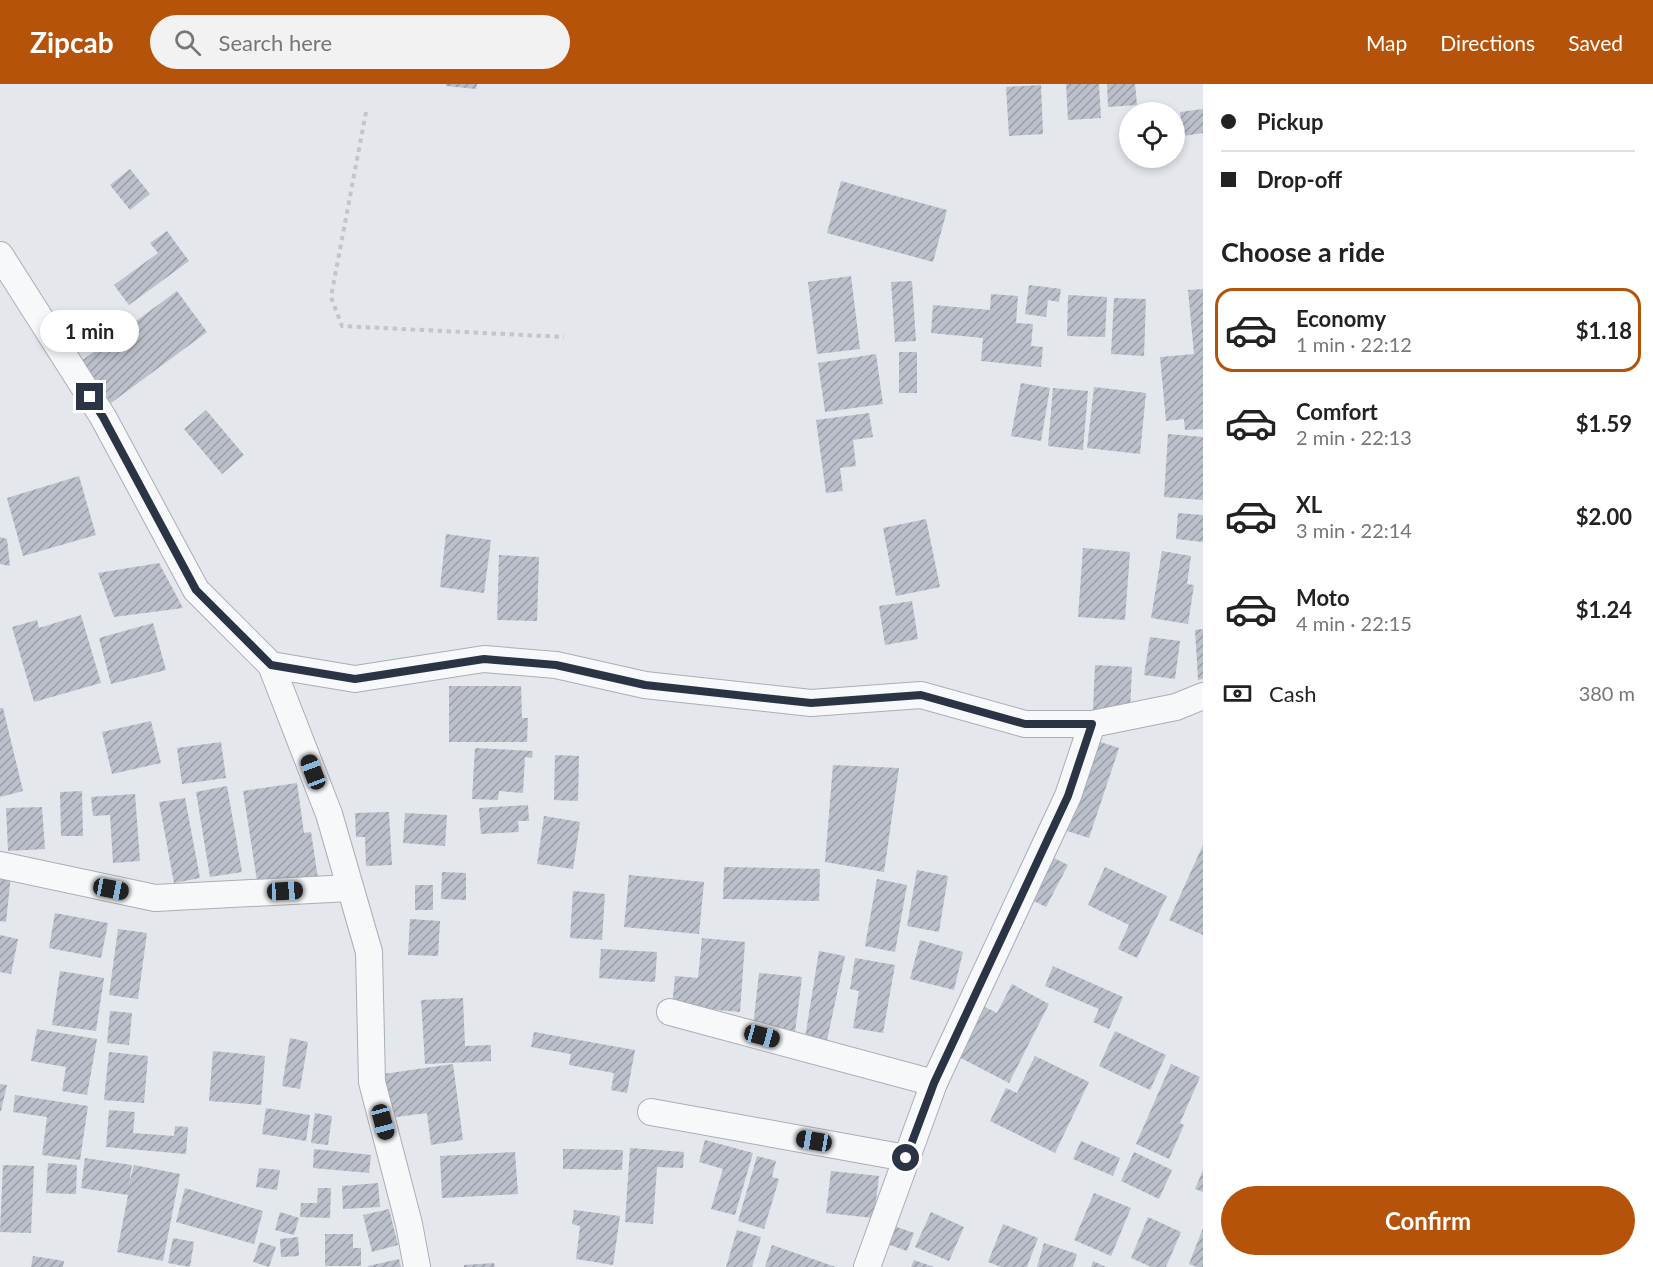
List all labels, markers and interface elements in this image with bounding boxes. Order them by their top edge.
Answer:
search box [150,15,570,69]
text: Zipcab [30,25,114,59]
icon: search [171,26,204,59]
text: Search here [219,29,332,56]
text: Map [1366,30,1407,55]
text: Directions [1440,30,1535,55]
text: Saved [1568,30,1623,55]
map controls [1119,102,1185,168]
button: locate [1119,102,1185,168]
text: Pickup [1257,108,1323,135]
text: Drop-off [1257,166,1342,193]
text: Choose a ride [1221,235,1385,268]
icon: car [1224,303,1278,357]
text: Economy [1296,305,1386,332]
callout: 1 min [40,310,140,352]
text: $1.18 [1576,317,1632,344]
text: 1 min [65,319,114,343]
text: 1 min · 22:12 [1296,332,1412,356]
route end [76,383,103,410]
icon: car [1224,396,1278,450]
text: Comfort [1296,398,1378,425]
text: $1.59 [1576,410,1632,437]
text: 2 min · 22:13 [1296,425,1412,449]
icon: car [1224,489,1278,543]
text: XL [1296,491,1322,518]
text: $2.00 [1576,503,1632,530]
text: 3 min · 22:14 [1296,518,1412,542]
icon: car [1224,582,1278,636]
text: Moto [1296,584,1350,611]
text: $1.24 [1576,596,1632,623]
text: 4 min · 22:15 [1296,611,1412,635]
icon: cash [1221,677,1254,710]
text: Cash [1269,680,1316,707]
text: 380 m [1579,681,1635,705]
car [298,752,328,792]
car [92,877,130,901]
car [267,881,303,901]
car [742,1023,782,1049]
car [370,1102,396,1142]
car [795,1129,833,1153]
route start [892,1144,919,1171]
button: Confirm [1221,1186,1635,1255]

